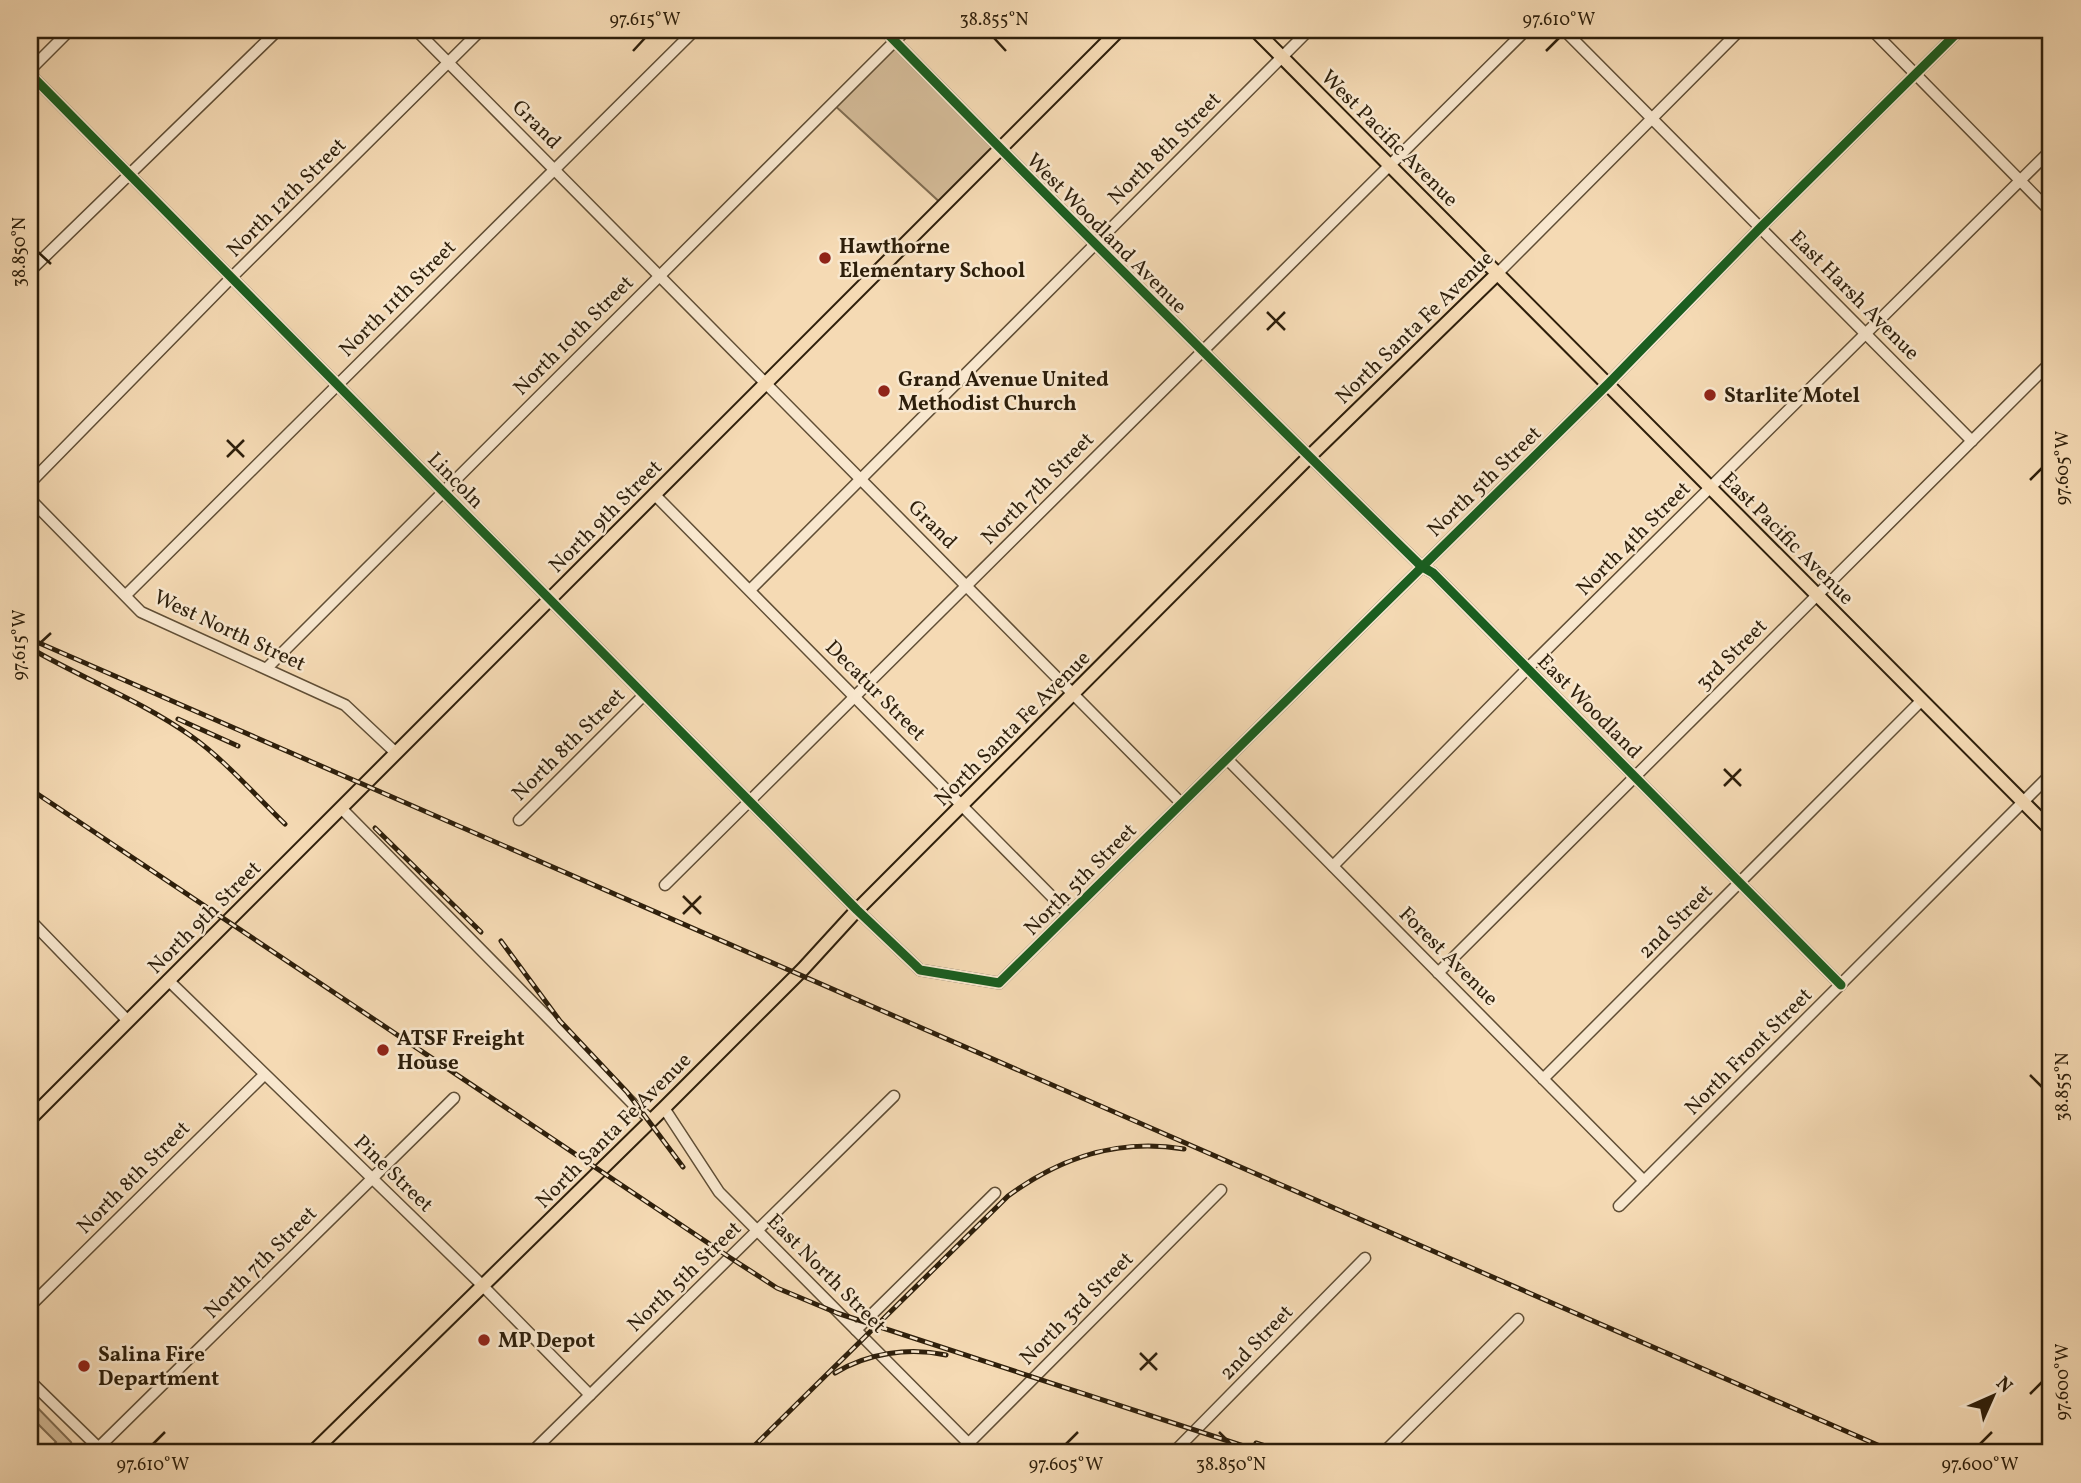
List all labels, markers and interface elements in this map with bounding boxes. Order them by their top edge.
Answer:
text: 97.615°W [610,8,680,33]
text: 38.855°N [960,8,1029,33]
text: 97.610°W [1523,8,1595,33]
street label: West Pacific Avenue [1314,64,1464,214]
street label: North 8th Street [1102,86,1228,212]
street label: Grand [505,94,567,156]
street label: North 12th Street [221,132,353,264]
street label: West Woodland Avenue [1019,147,1193,321]
text: 38.850°N [8,217,33,287]
street label: East Harsh Avenue [1782,225,1925,368]
place label: Hawthorne Elementary School [839,233,1025,286]
street label: North 11th Street [333,234,463,364]
street label: North Santa Fe Avenue [1329,245,1501,411]
marker: Hawthorne Elementary School [817,250,833,266]
street label: North 10th Street [507,269,641,403]
place label: Grand Avenue United Methodist Church [898,366,1109,419]
place label: Starlite Motel [1724,382,1860,411]
marker: Grand Avenue United Methodist Church [876,383,892,399]
marker: Starlite Motel [1702,387,1718,403]
street label: North 5th Street [1421,420,1549,544]
street label: North 7th Street [975,426,1101,552]
text: 97.605°W [2051,431,2076,505]
street label: Lincoln [420,446,490,516]
street label: North 9th Street [543,454,669,580]
street label: East Pacific Avenue [1714,466,1860,612]
street label: North 4th Street [1570,475,1698,603]
street label: Grand [901,494,963,556]
street label: West North Street [149,583,310,679]
text: 97.615°W [8,610,33,680]
street label: 3rd Street [1690,613,1774,697]
street label: Decatur Street [818,634,932,748]
street label: North Santa Fe Avenue [929,645,1098,814]
street label: East Woodland [1530,648,1648,766]
street label: North 8th Street [506,682,632,808]
street label: North 5th Street [1018,817,1144,943]
street label: North 9th Street [142,855,268,981]
street label: 2nd Street [1632,878,1720,966]
street label: Forest Avenue [1392,901,1504,1013]
street label: North Front Street [1679,982,1819,1122]
place label: ATSF Freight House [397,1025,525,1078]
marker: ATSF Freight House [375,1042,391,1058]
street label: North Santa Fe Avenue [530,1047,699,1216]
text: 38.855°N [2051,1053,2076,1122]
street label: North 8th Street [71,1115,197,1241]
street label: Pine Street [347,1129,439,1219]
street label: North 7th Street [198,1200,324,1326]
street label: East North Street [760,1208,892,1340]
street label: North 5th Street [621,1215,749,1339]
street label: North 3rd Street [1014,1246,1140,1372]
street label: 2nd Street [1214,1299,1300,1387]
place label: MP Depot [498,1327,595,1356]
marker: MP Depot [476,1332,492,1348]
place label: Salina Fire Department [98,1341,219,1394]
text: 97.600°W [2051,1344,2076,1420]
marker: Salina Fire Department [76,1358,92,1374]
north arrow [1958,1360,2028,1430]
text: N [1990,1371,2018,1400]
text: 97.610°W [117,1453,189,1478]
text: 97.605°W [1029,1453,1103,1478]
text: 38.850°N [1196,1453,1266,1478]
text: 97.600°W [1942,1453,2018,1478]

